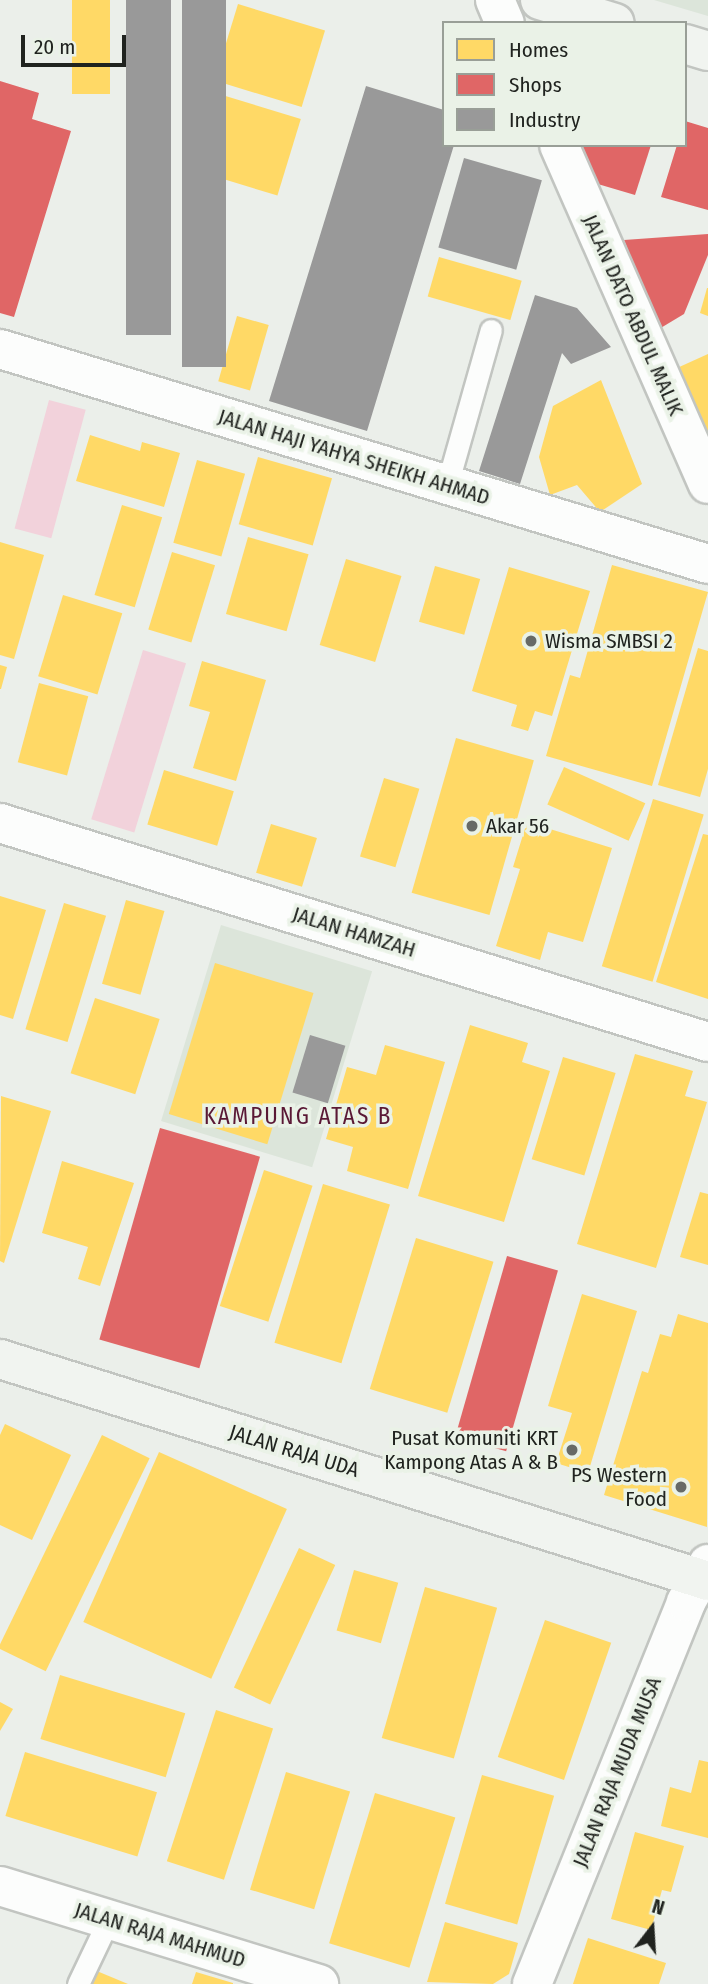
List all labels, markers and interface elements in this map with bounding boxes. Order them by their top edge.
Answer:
scale bar [24,21,130,65]
legend [442,21,687,147]
text: 20 m [34,34,75,60]
text: Homes [509,37,568,63]
text: Shops [509,72,562,98]
text: Industry [509,107,580,133]
street label: JALAN DATO ABDUL MALIK [577,211,689,419]
street label: JALAN HAJI YAHYA SHEIKH AHMAD [215,404,493,510]
place label: Wisma SMBSI 2 [545,628,673,654]
marker: Wisma SMBSI 2 [523,633,539,649]
place label: Akar 56 [486,813,549,839]
marker: Akar 56 [464,818,480,834]
street label: JALAN HAMZAH [289,901,419,963]
district label: KAMPUNG ATAS B [205,1102,391,1130]
street label: JALAN RAJA UDA [226,1419,362,1483]
place label: Pusat Komuniti KRT Kampong Atas A & B [384,1425,558,1475]
marker: Pusat Komuniti KRT Kampong Atas A & B [564,1442,580,1458]
place label: PS Western Food [571,1462,667,1512]
marker: PS Western Food [673,1479,689,1495]
street label: JALAN RAJA MUDA MUSA [567,1673,667,1871]
north arrow [617,1893,687,1963]
text: N [649,1895,667,1920]
street label: JALAN RAJA MAHMUD [72,1897,248,1973]

